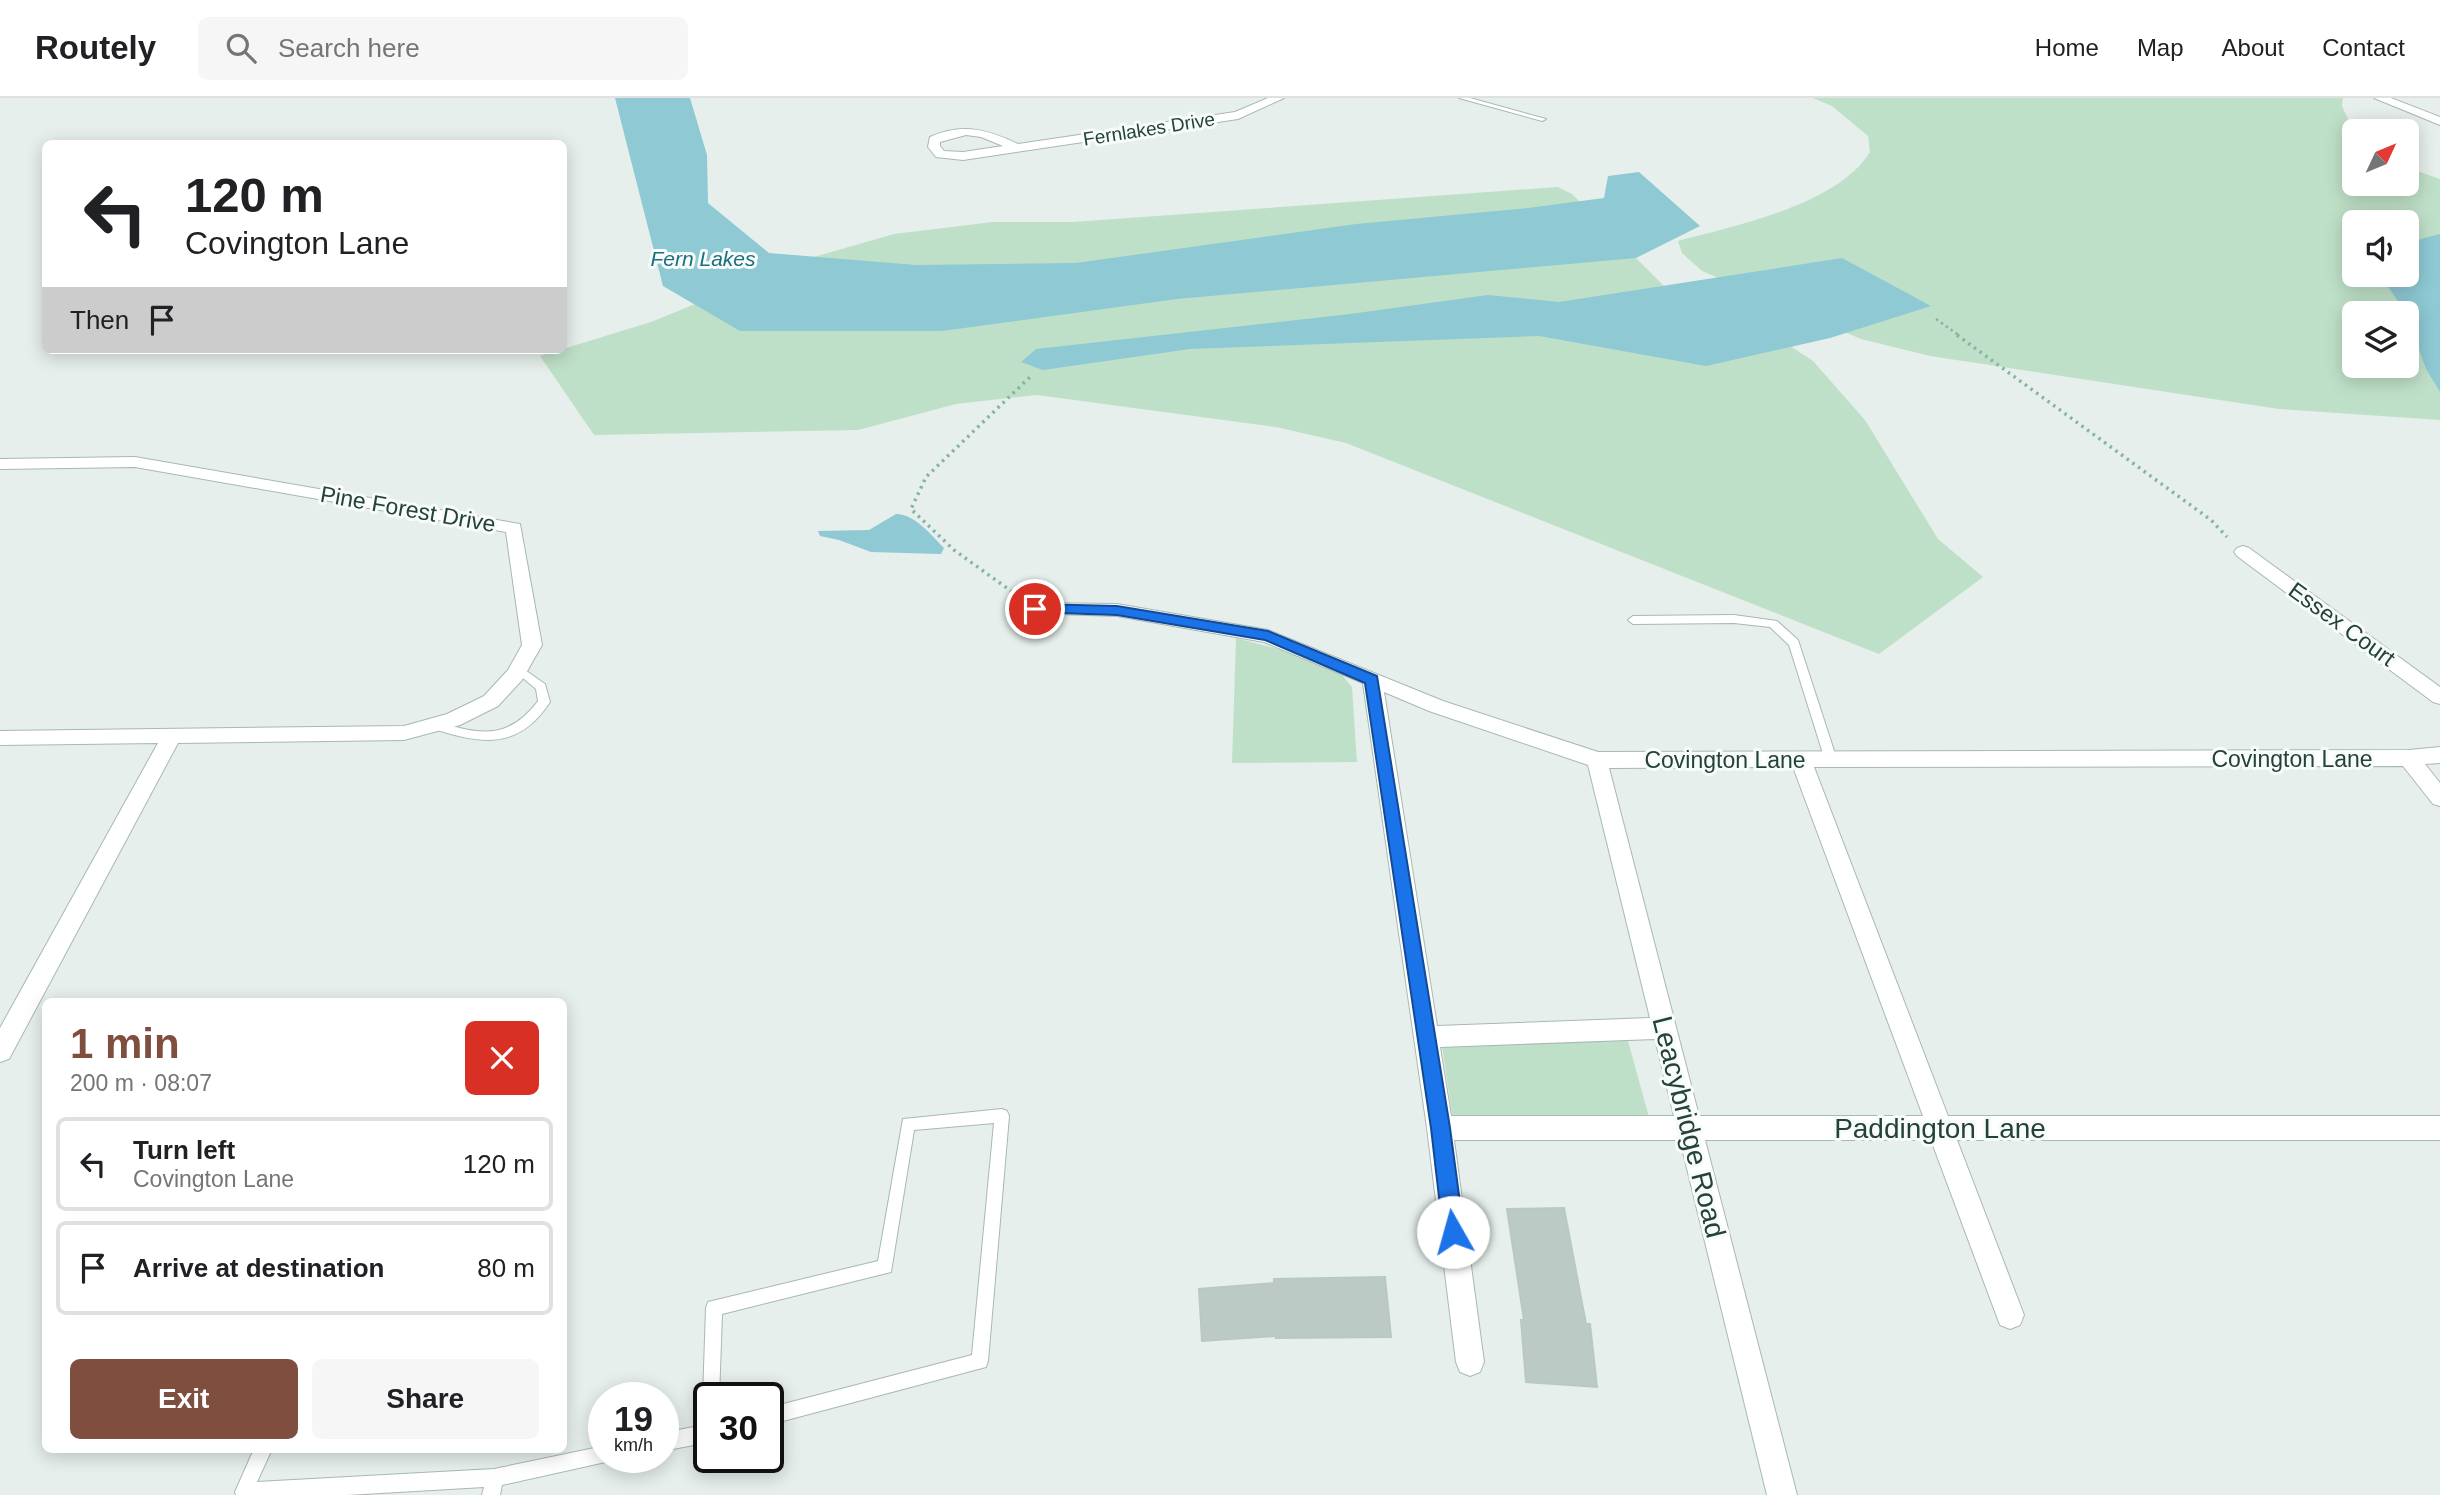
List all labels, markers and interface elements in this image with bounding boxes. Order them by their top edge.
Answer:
search box [198,17,688,80]
text: Routely [35,29,156,66]
icon: search [222,29,260,67]
text: Search here [278,33,420,63]
text: Home [2035,34,2099,61]
text: Map [2137,34,2184,61]
text: About [2222,34,2284,61]
text: Contact [2322,34,2405,61]
street label: Fernlakes Drive [1082,108,1216,150]
north arrow [2342,119,2418,196]
map controls [2342,119,2419,378]
icon: left [70,168,161,259]
text: 120 m [185,168,324,222]
button: sound [2342,210,2419,287]
text: Covington Lane [185,225,409,261]
water label: Fern Lakes [650,247,756,270]
icon: arrive [143,301,181,339]
button: layers [2342,301,2419,378]
text: Then [70,305,129,335]
street label: Pine Forest Drive [318,481,498,537]
street label: Essex Court [2284,577,2401,672]
pin [1005,579,1065,639]
icon: arrive [1016,590,1054,628]
street label: Covington Lane [2211,746,2373,772]
street label: Covington Lane [1644,747,1806,773]
street label: Leacybridge Road [1646,1013,1732,1241]
text: 1 min [70,1020,180,1067]
button: close [465,1021,539,1095]
text: 200 m · 08:07 [70,1070,212,1096]
street label: Paddington Lane [1834,1113,2046,1144]
text: Turn left [133,1135,235,1165]
icon: left [74,1145,112,1183]
text: 120 m [463,1149,535,1179]
text: Covington Lane [133,1166,294,1192]
position arrow [1416,1195,1490,1269]
icon: arrive [74,1249,112,1287]
text: Arrive at destination [133,1253,384,1283]
text: 80 m [477,1253,535,1283]
button: Exit [70,1359,298,1439]
button: Share [312,1359,539,1439]
speed limit sign: 30 [693,1382,784,1473]
text: 19 [614,1399,653,1438]
text: km/h [614,1435,653,1455]

